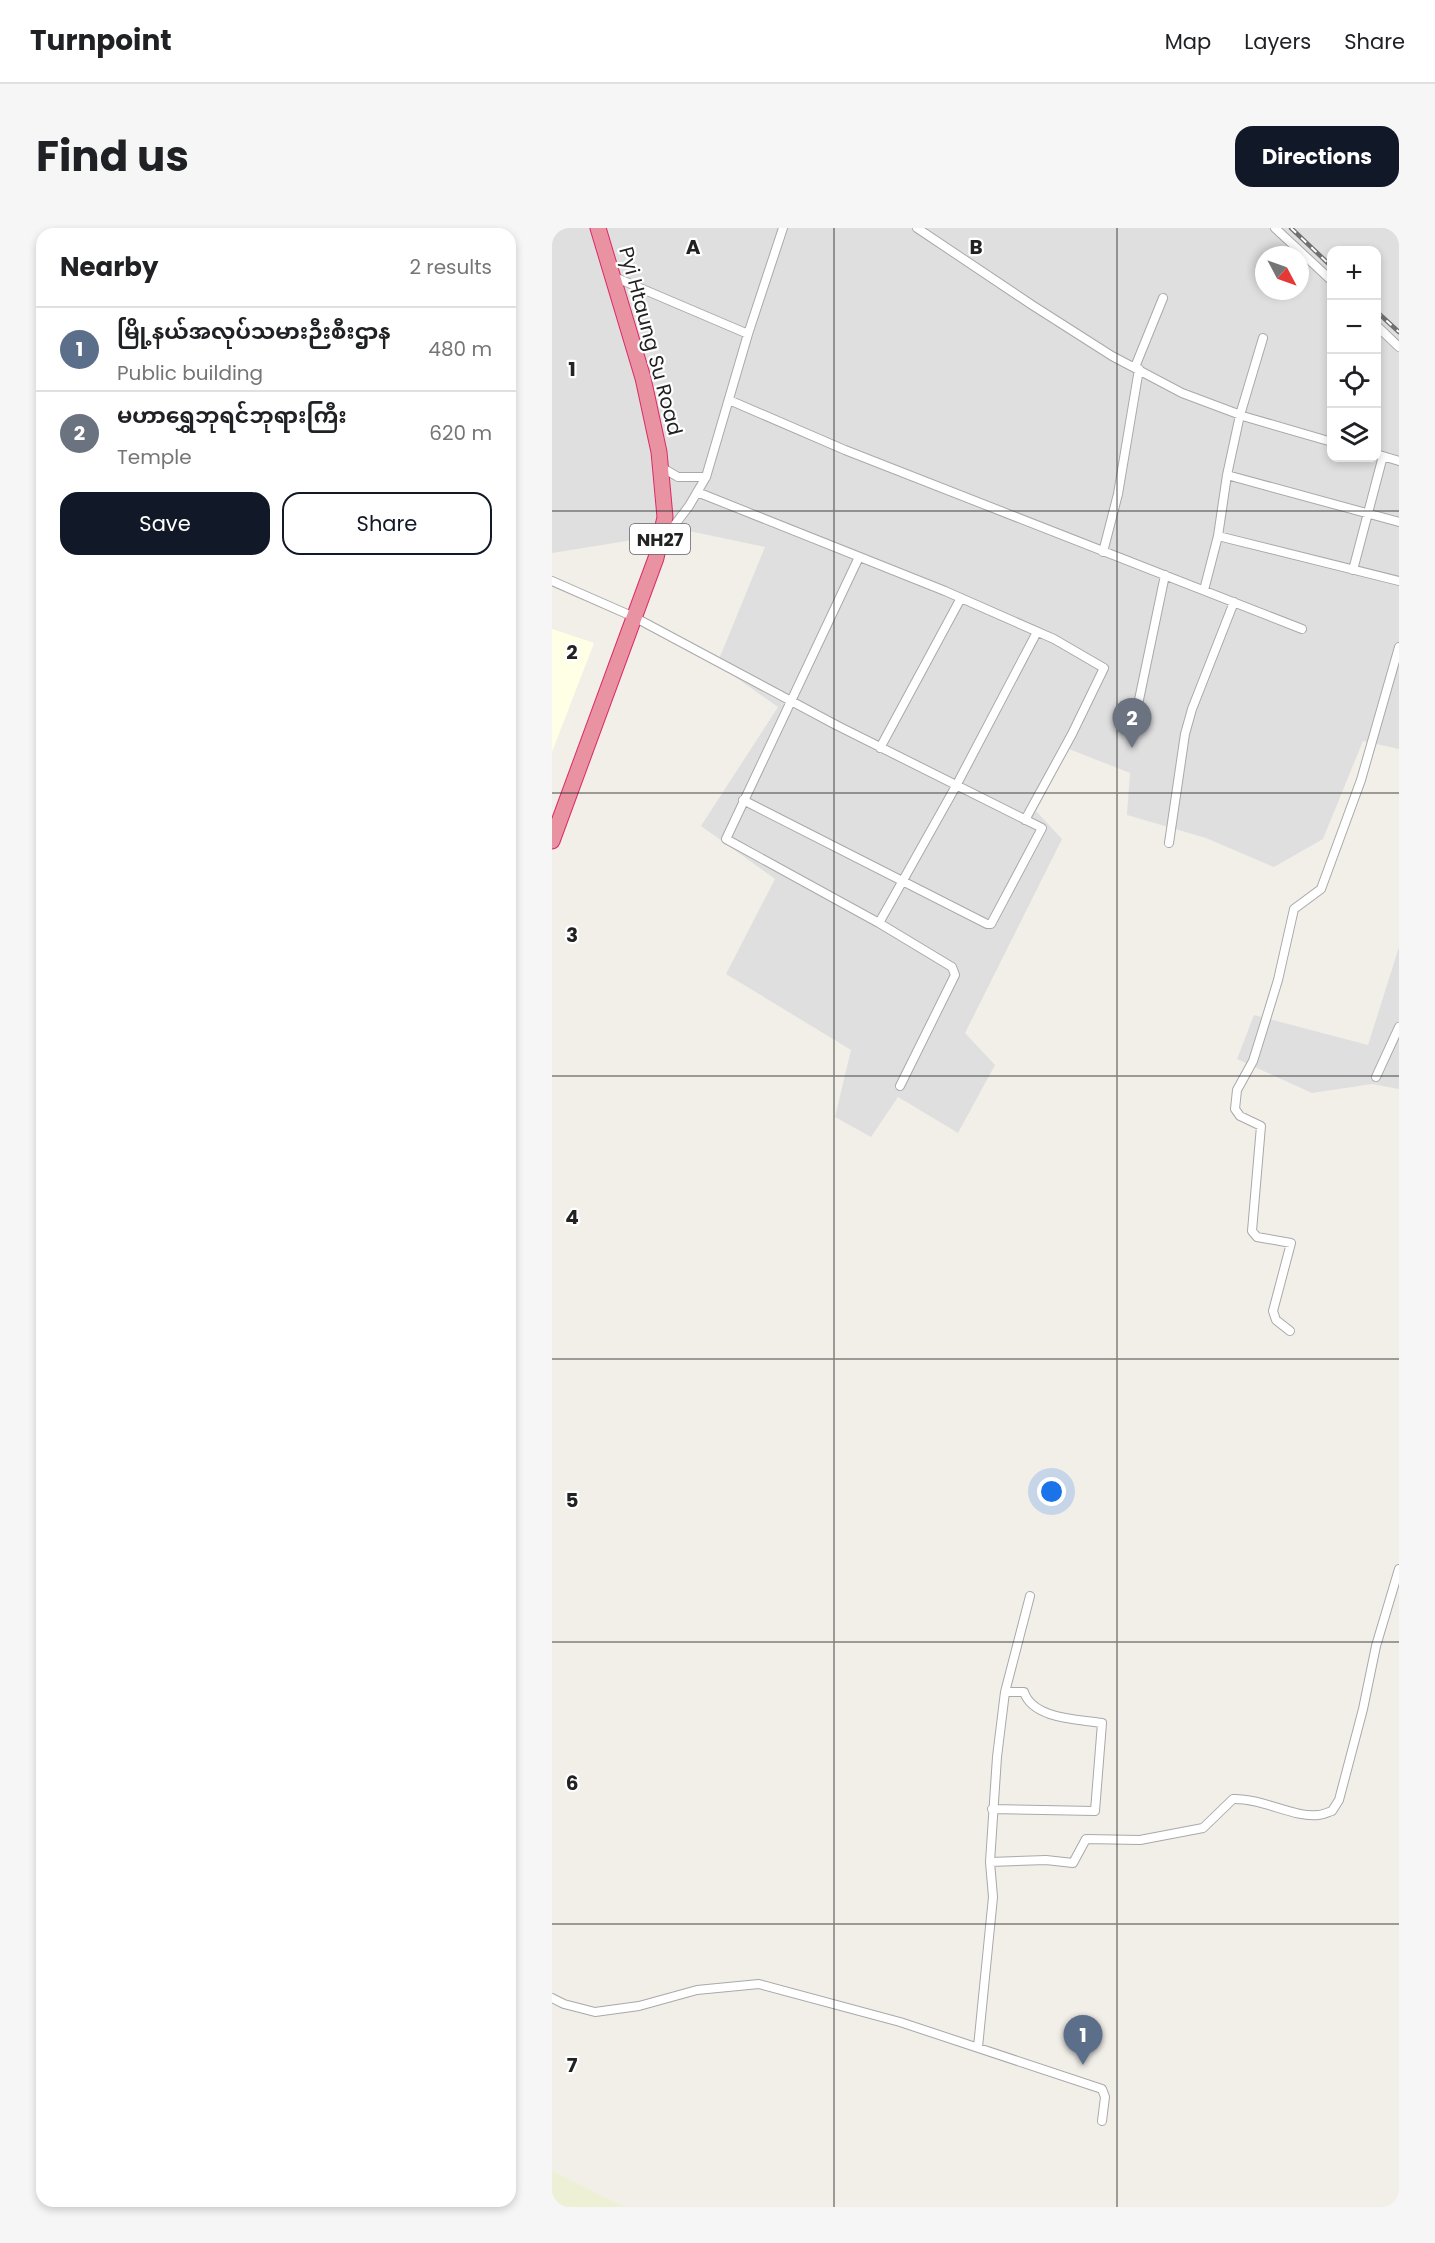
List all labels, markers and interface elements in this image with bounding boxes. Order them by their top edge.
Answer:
text: Turnpoint [30,21,172,60]
text: Map [1165,27,1211,56]
text: Layers [1244,27,1311,56]
text: Share [1344,27,1405,56]
button: Directions [1235,126,1399,187]
text: Find us [36,127,189,186]
text: A [686,233,701,261]
text: B [969,233,983,261]
street label: Pyi Htaung Su Road [612,244,690,438]
north arrow [1255,246,1309,300]
map controls [1327,246,1381,462]
button: + [1327,246,1381,300]
text: Nearby [60,249,158,285]
text: 2 results [409,253,492,281]
button: − [1327,300,1381,354]
text: မြို့နယ်အလုပ်သမားဉီးစီးဌာန [117,316,391,347]
text: 1 [76,335,83,363]
text: 480 m [428,335,492,363]
button: locate [1327,354,1381,408]
text: 1 [568,355,576,383]
text: Public building [117,359,263,387]
text: မဟာရွှေဘုရင်ဘုရားကြီး [117,400,347,431]
button: layers [1327,408,1381,462]
text: 2 [74,419,85,447]
text: 620 m [429,419,492,447]
text: Temple [117,443,192,471]
button: Save [60,492,270,555]
button: Share [282,492,492,555]
road number: NH27 [630,524,690,554]
text: 2 [566,638,578,666]
pin: 2 [1112,698,1152,748]
text: 3 [566,921,578,949]
text: 4 [565,1203,579,1231]
your location [1037,1477,1066,1506]
text: 5 [566,1486,579,1514]
text: 6 [566,1769,578,1797]
pin: 1 [1064,2016,1102,2065]
text: 7 [567,2051,578,2079]

